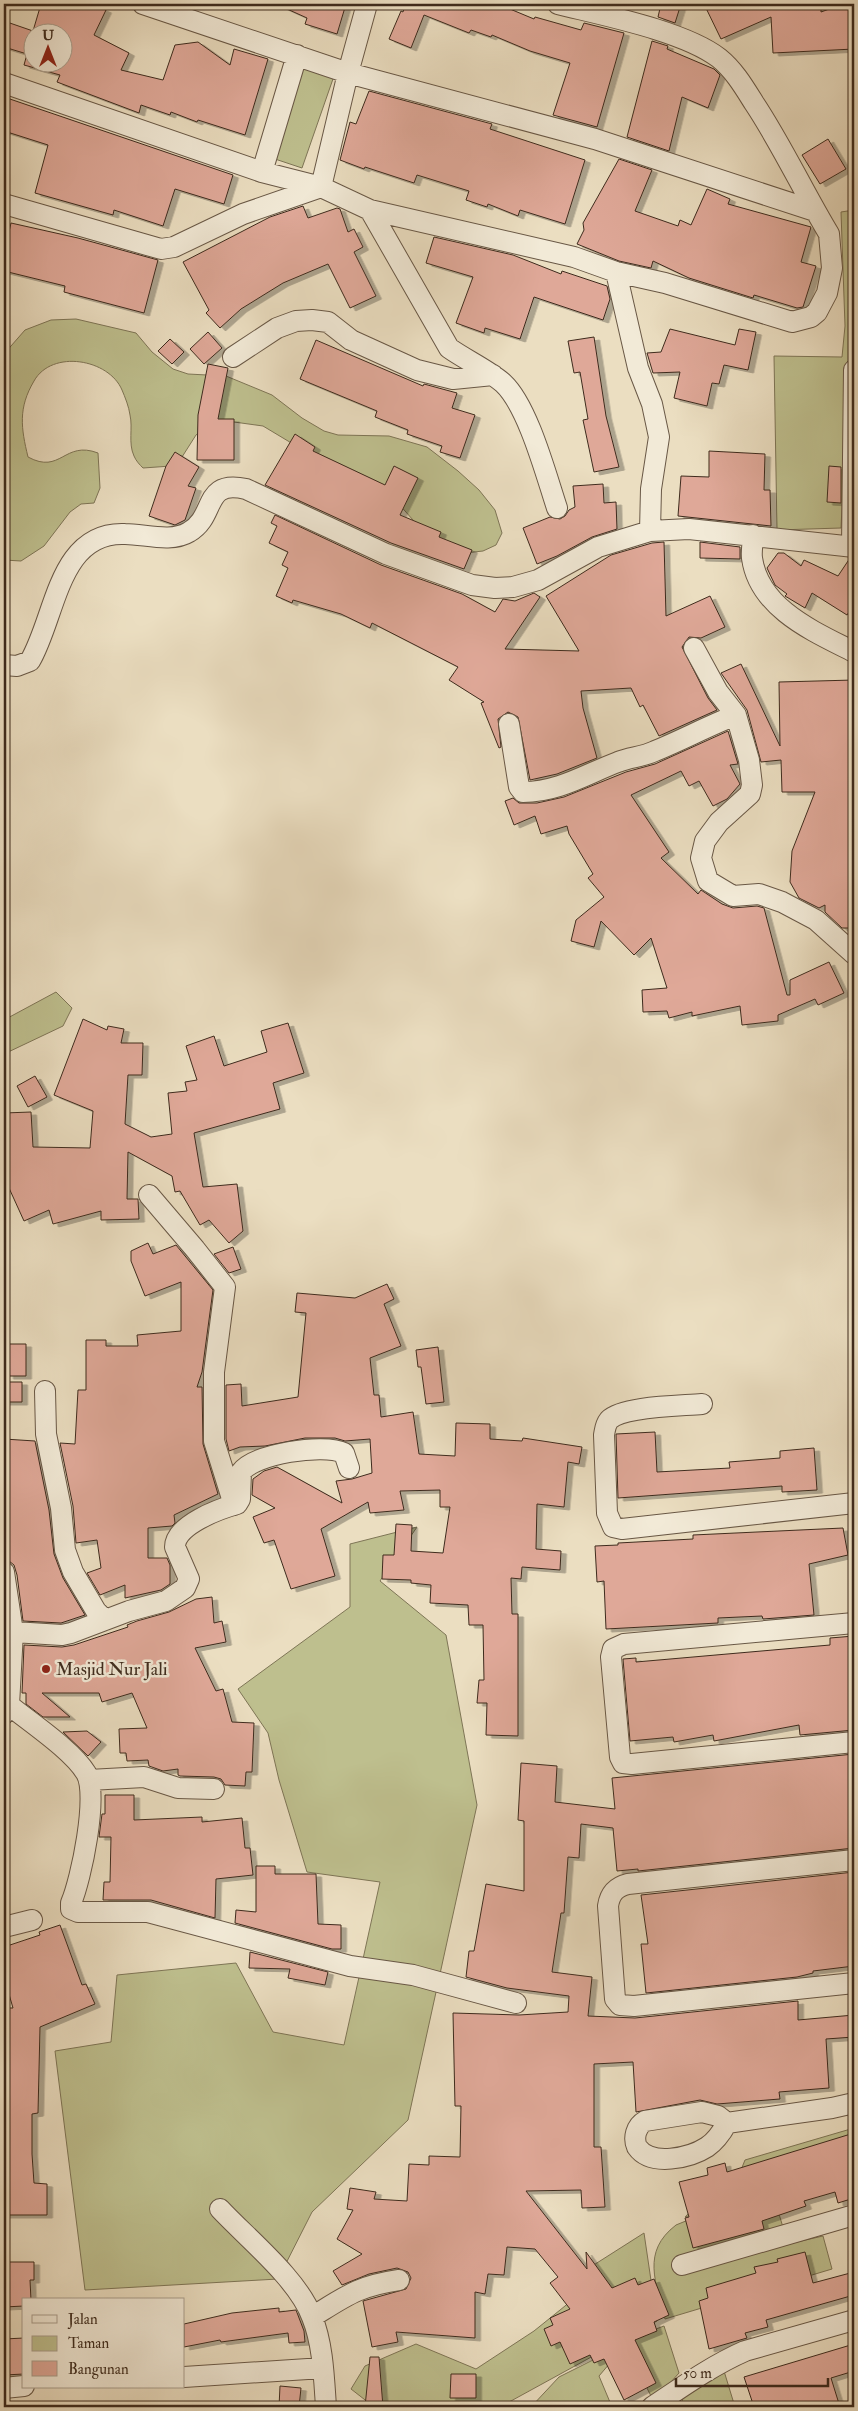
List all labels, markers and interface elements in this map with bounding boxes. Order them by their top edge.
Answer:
north arrow [22,22,72,72]
text: U [42,27,54,44]
place label: Masjid Nur Jali [56,1658,168,1681]
marker: Masjid Nur Jali [40,1663,52,1675]
legend [22,2298,185,2388]
text: Jalan [67,2310,98,2330]
text: Taman [68,2334,109,2353]
scale bar [676,2356,828,2388]
text: Bangunan [68,2360,129,2379]
text: 50 m [683,2364,712,2383]

